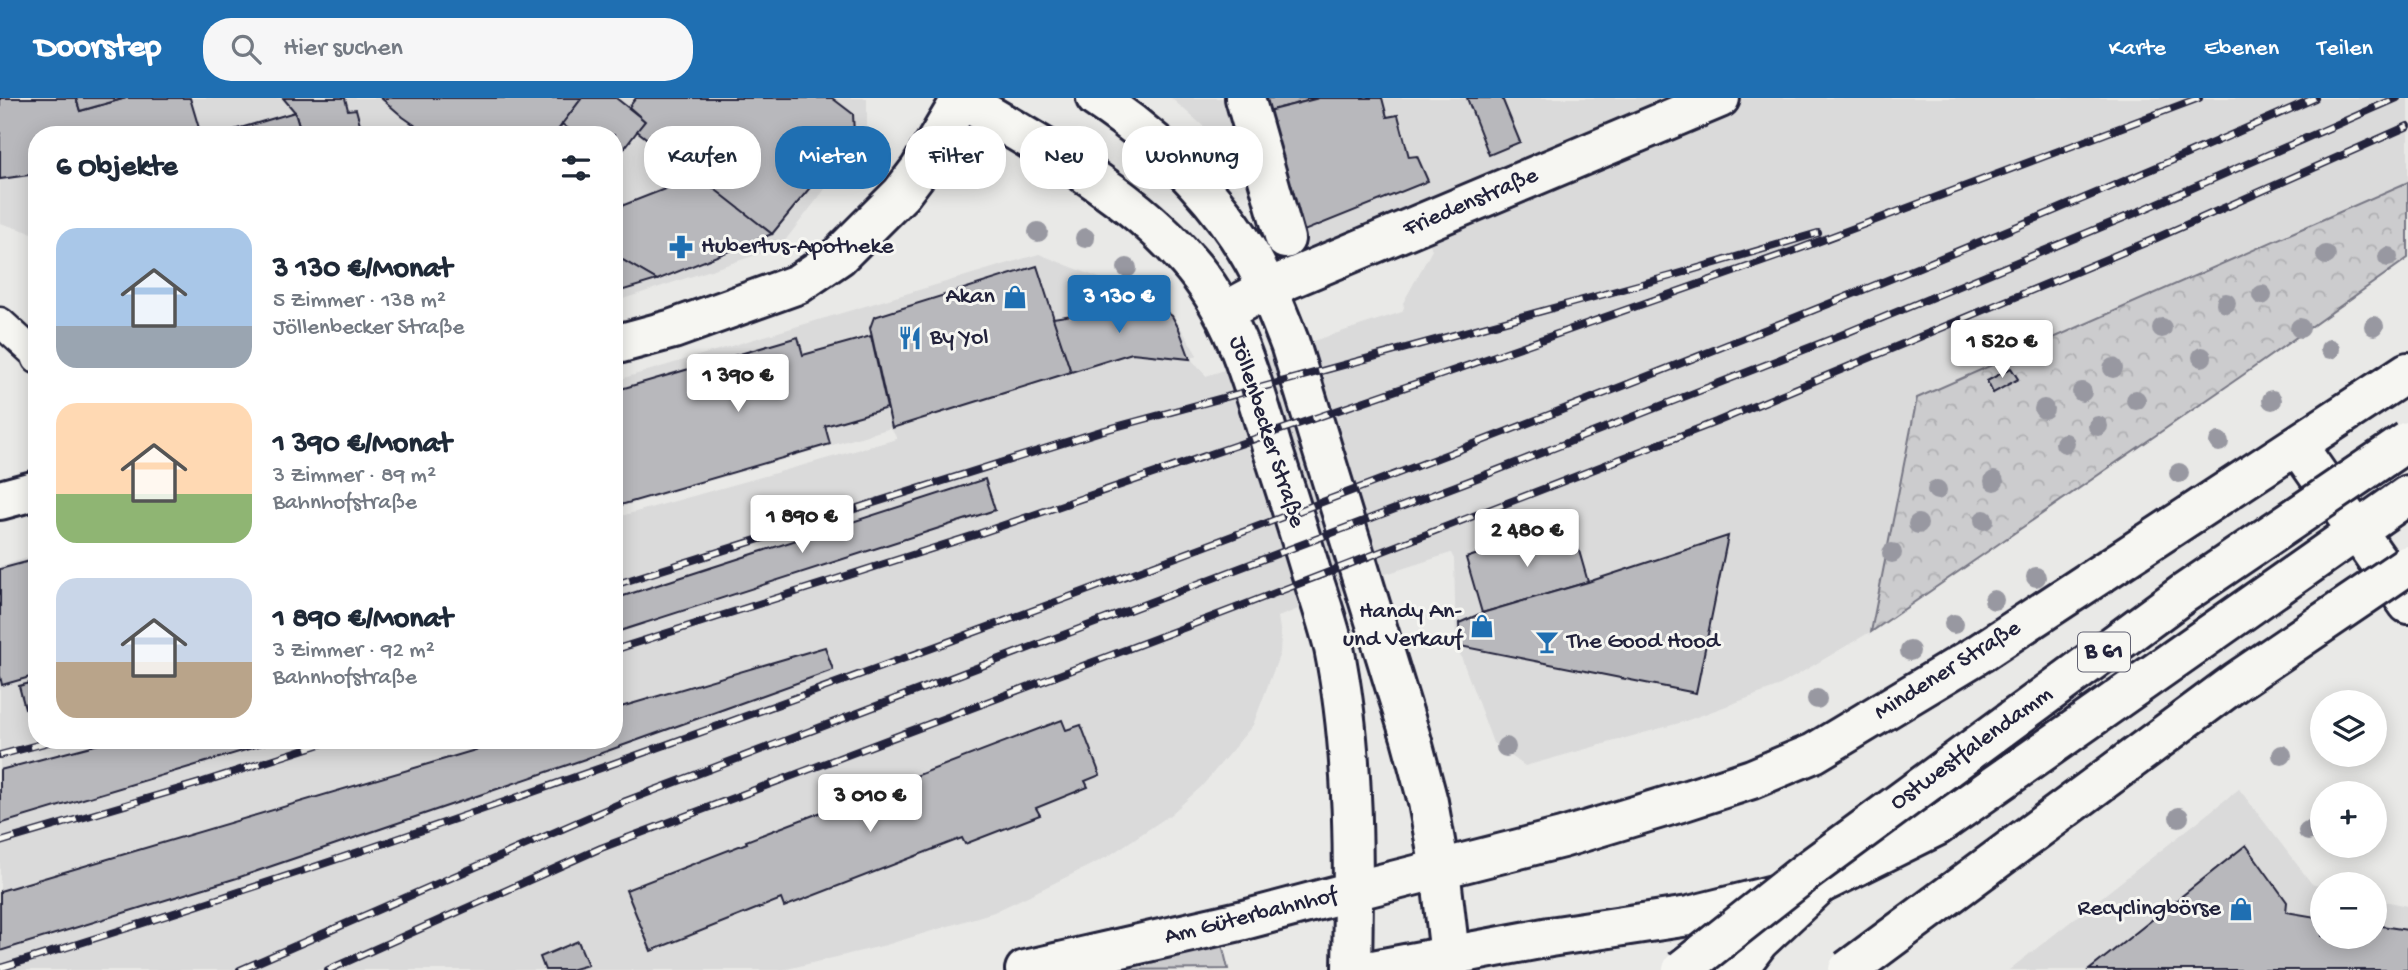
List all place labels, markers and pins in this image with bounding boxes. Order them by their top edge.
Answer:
pharmacy icon: Hubertus-Apotheke [667,233,695,261]
place label: Hubertus-Apotheke [701,233,894,262]
pin: 3 130 € [1054,275,1184,335]
place label: Akan [945,283,996,312]
shop icon: Akan [1001,283,1029,311]
pin: 1 520 € [1937,320,2067,380]
restaurant icon: By Yol [896,324,924,352]
place label: By Yol [929,324,989,353]
pin: 1 390 € [673,354,803,414]
pin: 1 890 € [737,496,867,555]
pin: 2 480 € [1462,510,1592,569]
place label: Handy An- und Verkauf [1343,598,1464,655]
shop icon: Handy An- und Verkauf [1468,612,1496,640]
bar icon: The Good Hood [1533,628,1561,656]
place label: The Good Hood [1565,628,1722,657]
pin: 3 010 € [805,774,935,834]
place label: Recyclingbörse [2078,895,2222,924]
shop icon: Recyclingbörse [2227,895,2255,923]

